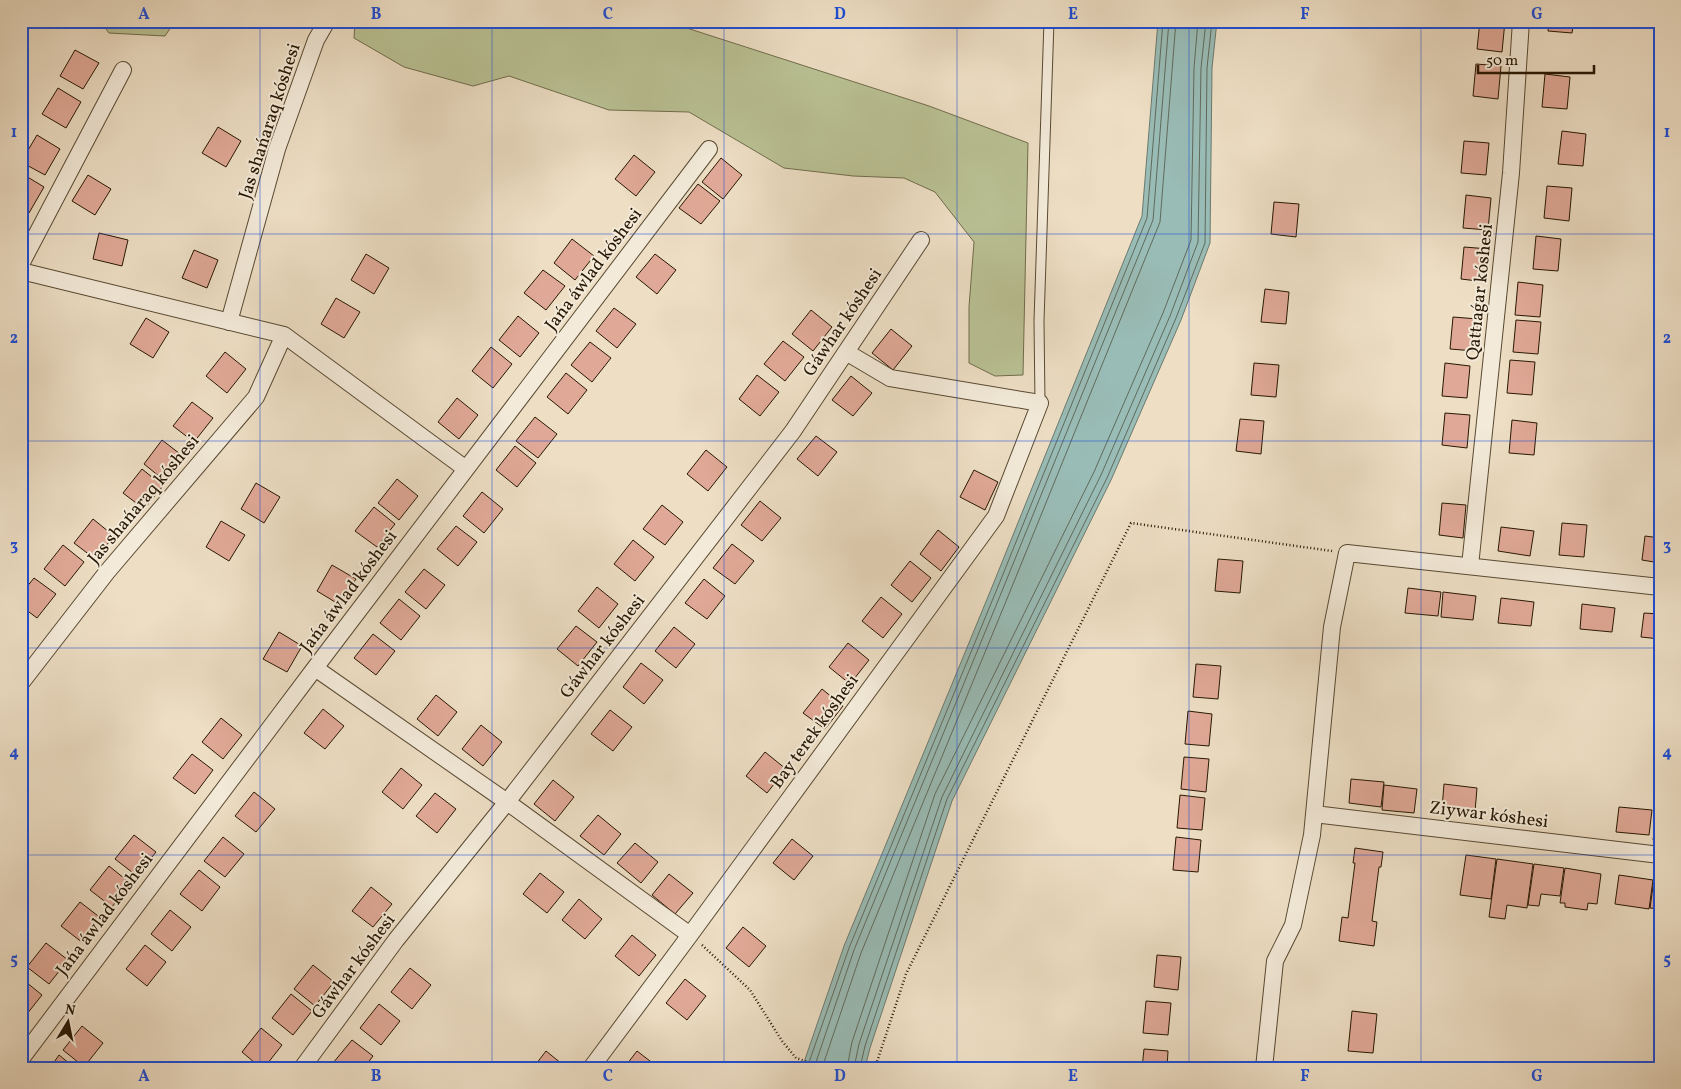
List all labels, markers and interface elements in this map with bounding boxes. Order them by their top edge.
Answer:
text: A [138,4,150,26]
text: B [371,4,382,26]
text: C [603,4,613,26]
text: D [834,4,846,26]
text: E [1068,4,1078,26]
text: F [1300,4,1310,26]
text: G [1531,4,1543,26]
street label: Jas shańaraq kóshesi [233,40,307,203]
scale bar [1478,42,1595,74]
text: 50 m [1486,51,1518,72]
text: 1 [11,122,17,144]
text: 1 [1664,122,1670,144]
street label: Jańa áwlad kóshesi [540,203,649,336]
street label: Qattıaǵar kóshesi [1461,223,1500,362]
street label: Gáwhar kóshesi [798,264,889,382]
text: 2 [10,328,18,350]
text: 2 [1663,328,1671,350]
street label: Jas shańaraq kóshesi [82,430,206,570]
street label: Jańa áwlad kóshesi [295,525,404,658]
text: 3 [10,535,18,557]
text: 3 [1663,535,1671,557]
street label: Gáwhar kóshesi [555,590,652,704]
street label: Bay terek kóshesi [765,670,865,794]
text: 4 [9,742,19,764]
text: 4 [1662,742,1672,764]
street label: Ziywar kóshesi [1428,796,1550,835]
street label: Jańa áwlad kóshesi [51,848,160,981]
street label: Gáwhar kóshesi [306,909,402,1025]
text: 5 [10,949,18,971]
text: 5 [1663,949,1671,971]
north arrow [42,996,92,1046]
text: N [63,1000,77,1021]
text: A [138,1066,150,1088]
text: B [371,1066,382,1088]
text: C [603,1066,613,1088]
text: D [834,1066,846,1088]
text: E [1068,1066,1078,1088]
text: F [1300,1066,1310,1088]
text: G [1531,1066,1543,1088]

